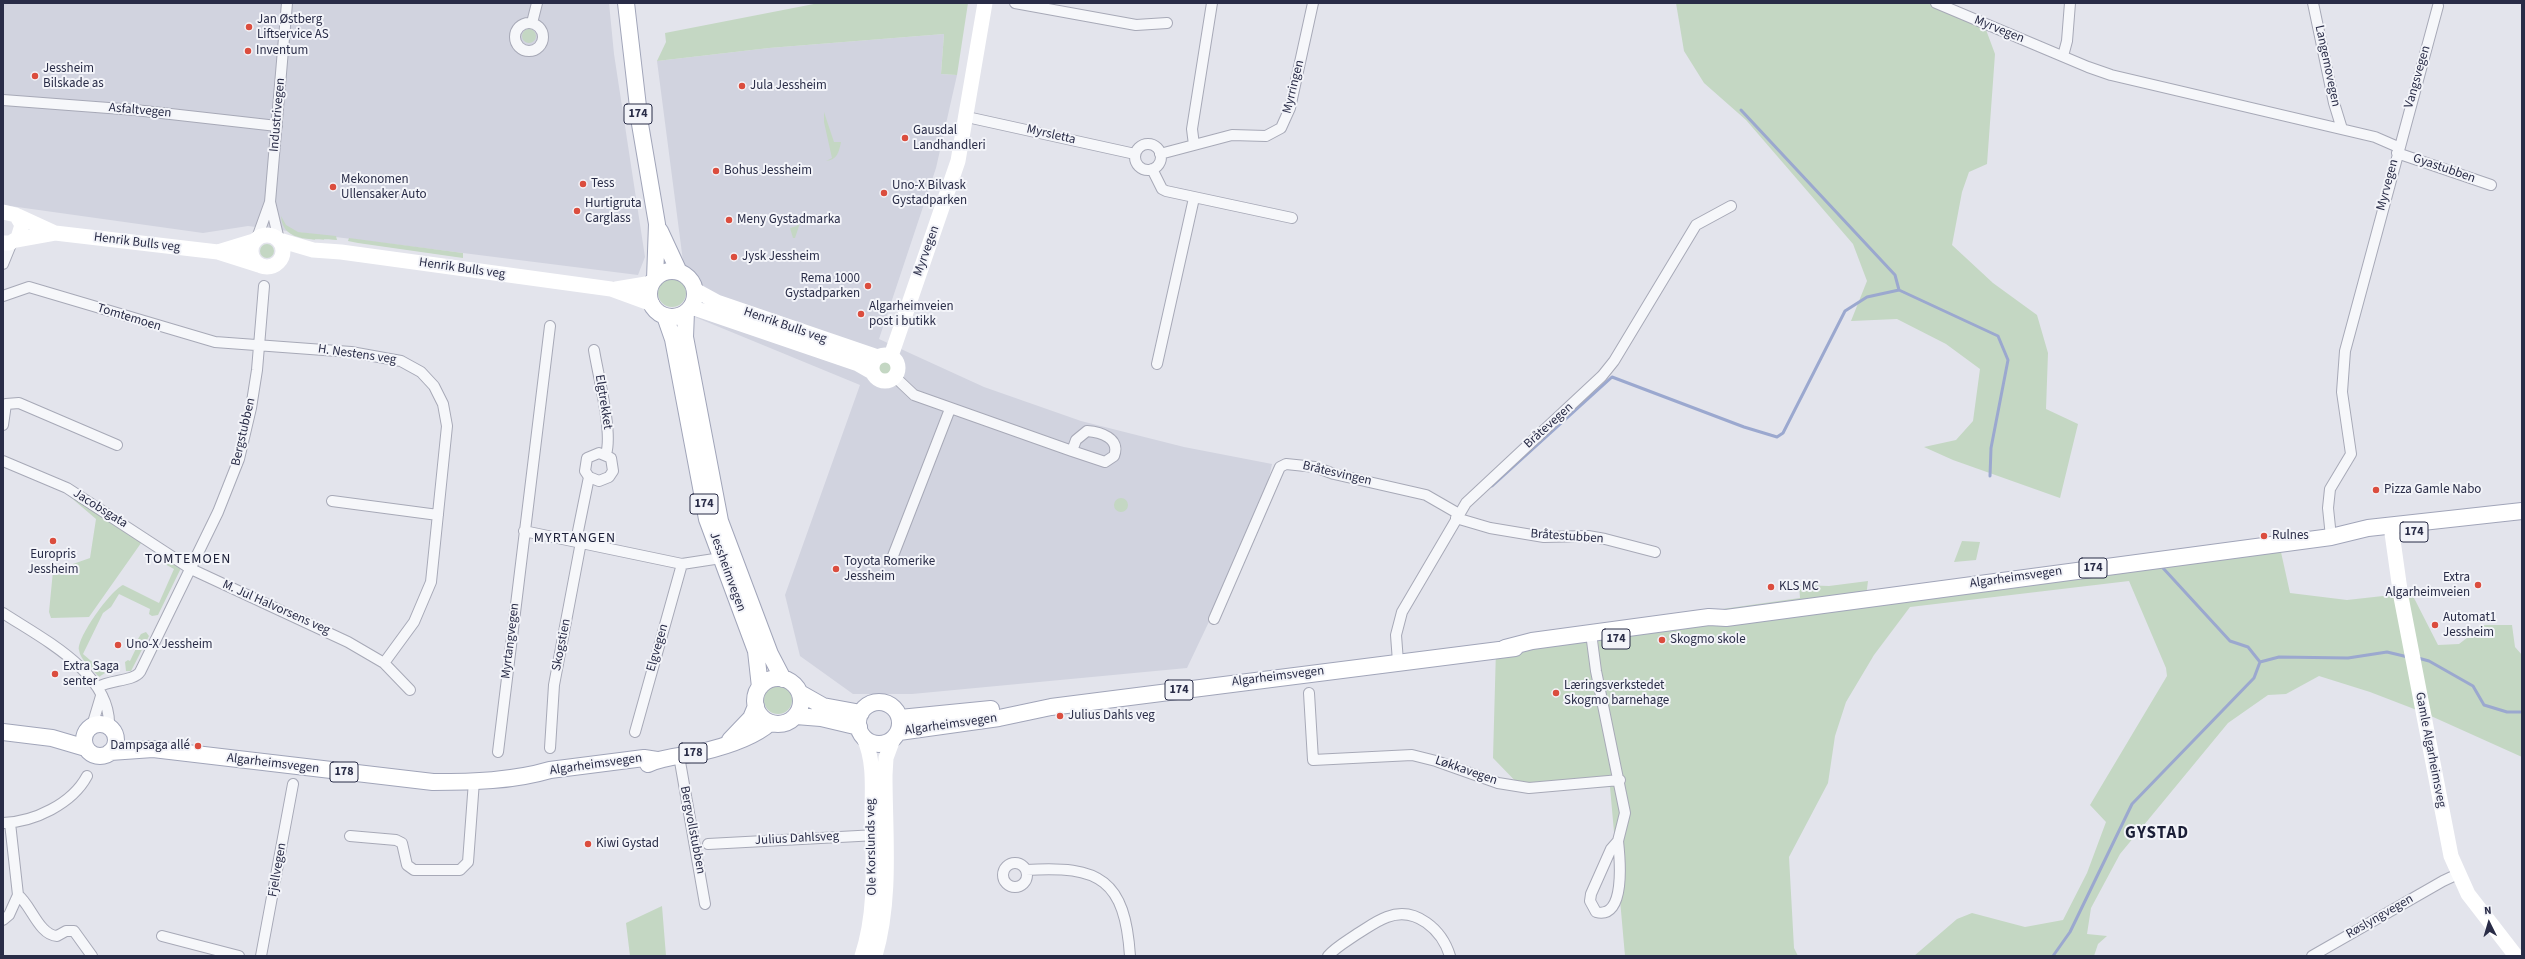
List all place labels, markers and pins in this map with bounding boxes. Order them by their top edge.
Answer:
place label: Jan Østberg Liftservice AS [257,12,329,43]
marker: Jan Østberg Liftservice AS [244,22,254,32]
place label: Inventum [256,43,308,59]
marker: Inventum [243,46,253,56]
place label: Jessheim Bilskade as [43,61,104,92]
marker: Jessheim Bilskade as [30,71,40,81]
place label: Jula Jessheim [750,78,827,94]
marker: Jula Jessheim [737,81,747,91]
place label: Gausdal Landhandleri [913,123,986,154]
marker: Gausdal Landhandleri [900,133,910,143]
place label: Bohus Jessheim [724,163,812,179]
marker: Bohus Jessheim [711,166,721,176]
place label: Mekonomen Ullensaker Auto [341,172,427,203]
place label: Tess [591,176,614,192]
place label: Uno-X Bilvask Gystadparken [892,178,967,209]
marker: Tess [578,179,588,189]
marker: Mekonomen Ullensaker Auto [328,182,338,192]
marker: Uno-X Bilvask Gystadparken [879,188,889,198]
place label: Hurtigruta Carglass [585,196,641,227]
marker: Hurtigruta Carglass [572,206,582,216]
place label: Meny Gystadmarka [737,212,841,228]
marker: Meny Gystadmarka [724,215,734,225]
place label: Jysk Jessheim [742,249,820,265]
marker: Jysk Jessheim [729,252,739,262]
place label: Rema 1000 Gystadparken [785,271,860,302]
marker: Rema 1000 Gystadparken [863,281,873,291]
place label: Algarheimveien post i butikk [869,299,954,330]
marker: Algarheimveien post i butikk [856,309,866,319]
place label: Pizza Gamle Nabo [2384,482,2481,498]
marker: Pizza Gamle Nabo [2371,485,2381,495]
place label: Rulnes [2272,528,2309,544]
marker: Rulnes [2259,531,2269,541]
marker: Europris Jessheim [48,536,58,546]
place label: Europris Jessheim [27,547,79,578]
place label: Toyota Romerike Jessheim [844,554,935,585]
marker: Toyota Romerike Jessheim [831,564,841,574]
place label: Extra Algarheimveien [2385,570,2470,601]
place label: KLS MC [1779,579,1819,595]
marker: Extra Algarheimveien [2473,580,2483,590]
marker: KLS MC [1766,582,1776,592]
place label: Automat1 Jessheim [2443,610,2496,641]
marker: Automat1 Jessheim [2430,620,2440,630]
place label: Skogmo skole [1670,632,1746,648]
marker: Skogmo skole [1657,635,1667,645]
place label: Uno-X Jessheim [126,637,213,653]
marker: Uno-X Jessheim [113,640,123,650]
place label: Extra Saga senter [63,659,119,690]
marker: Extra Saga senter [50,669,60,679]
place label: Læringsverkstedet Skogmo barnehage [1564,678,1669,709]
marker: Læringsverkstedet Skogmo barnehage [1551,688,1561,698]
place label: Julius Dahls veg [1068,708,1155,724]
marker: Julius Dahls veg [1055,711,1065,721]
place label: Dampsaga allé [110,738,190,754]
marker: Dampsaga allé [193,741,203,751]
place label: Kiwi Gystad [596,836,659,852]
marker: Kiwi Gystad [583,839,593,849]

